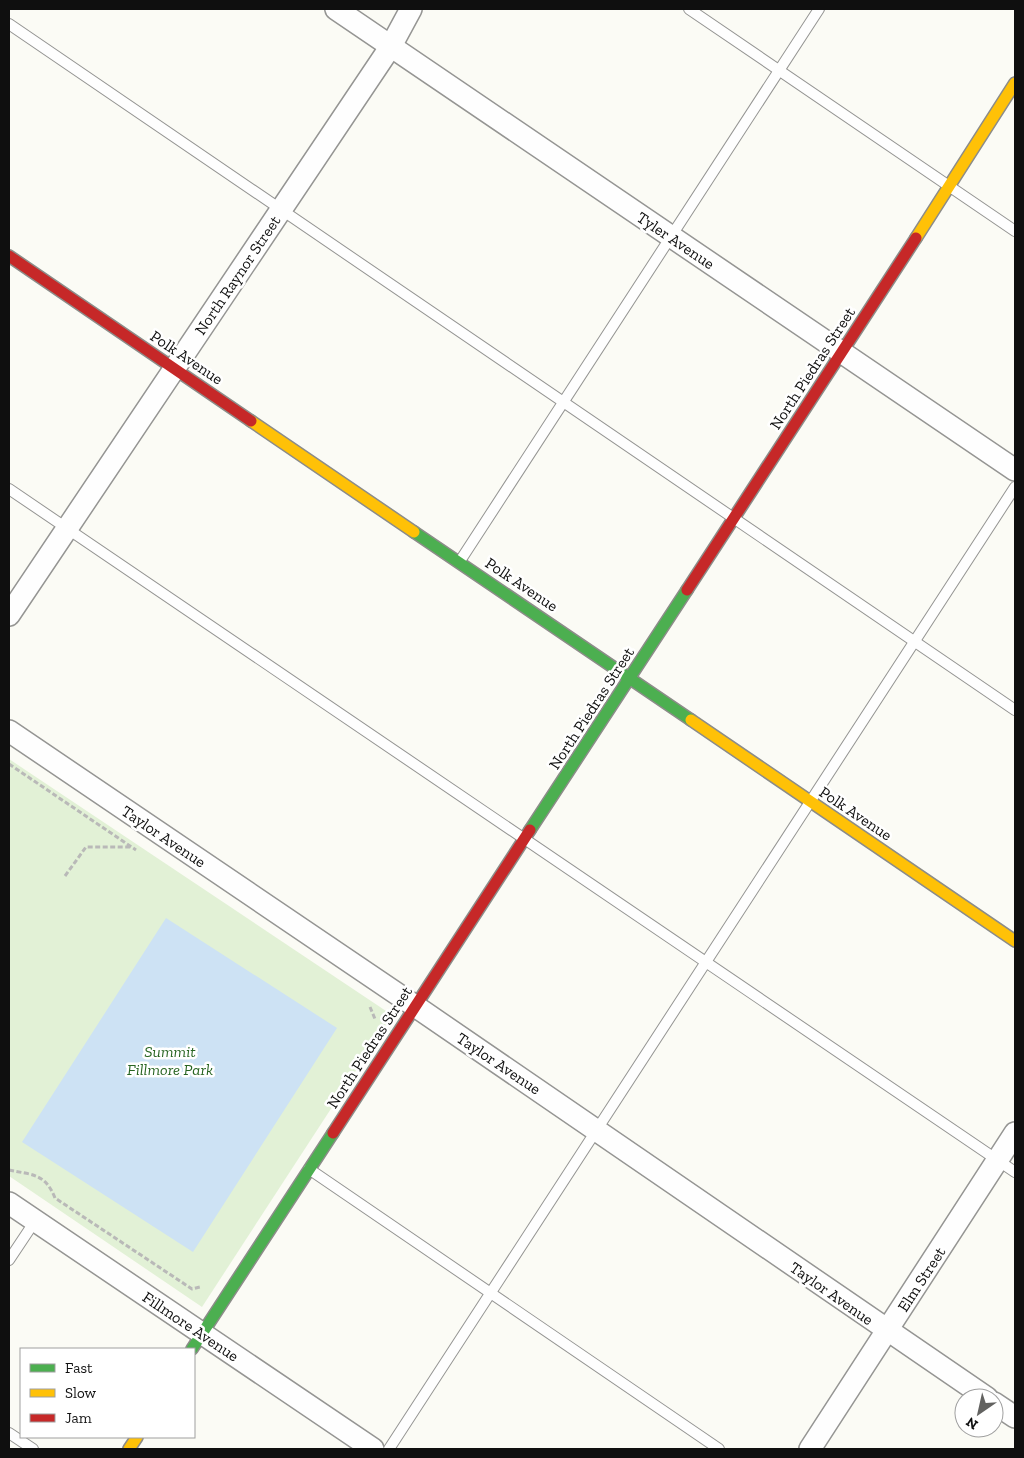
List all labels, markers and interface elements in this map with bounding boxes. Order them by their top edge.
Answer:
street label: Tyler Avenue [633,207,718,273]
street label: North Raynor Street [190,212,284,339]
street label: North Piedras Street [766,304,859,433]
street label: Polk Avenue [147,326,227,389]
street label: Polk Avenue [482,553,562,616]
street label: North Piedras Street [545,644,638,773]
street label: Polk Avenue [816,782,896,845]
street label: Taylor Avenue [118,801,209,872]
street label: North Piedras Street [323,983,416,1112]
street label: Taylor Avenue [453,1028,544,1099]
park label: Summit Fillmore Park [127,1042,213,1079]
street label: Elm Street [894,1243,949,1315]
street label: Taylor Avenue [786,1258,877,1329]
street label: Fillmore Avenue [139,1287,242,1366]
legend [20,1348,195,1438]
text: Fast [65,1359,93,1377]
text: Slow [65,1384,97,1402]
north arrow [954,1388,1004,1438]
text: Jam [65,1409,92,1427]
text: N [963,1413,981,1433]

